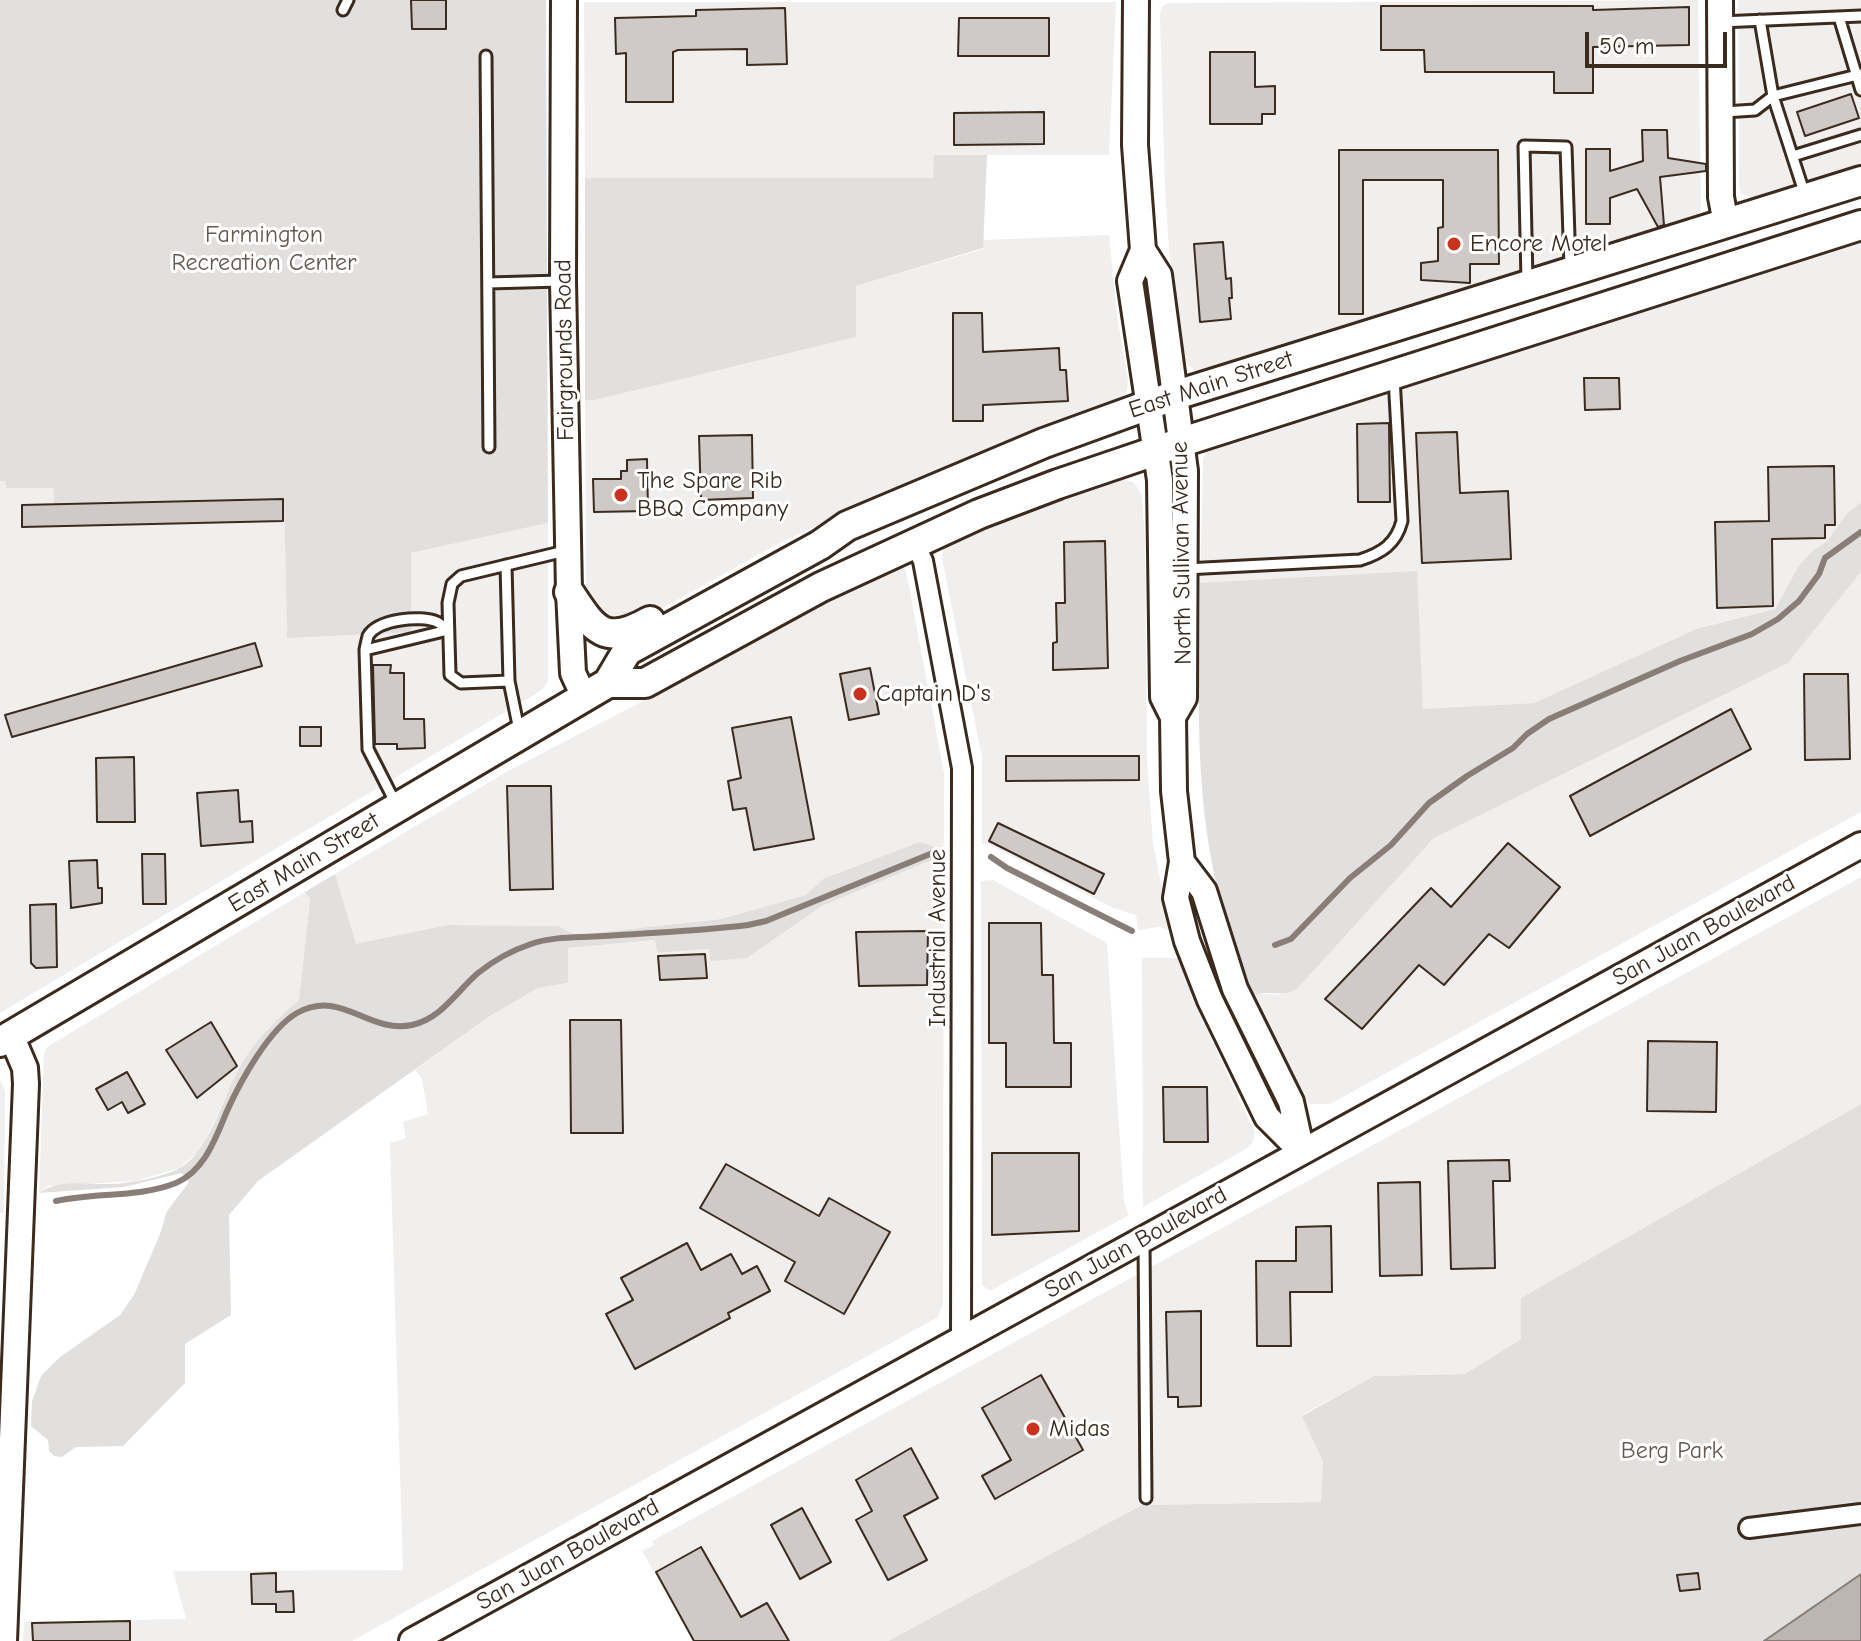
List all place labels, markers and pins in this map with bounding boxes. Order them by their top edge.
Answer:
place label: Encore Motel [1470,230,1607,258]
marker: Encore Motel [1445,235,1463,253]
place label: The Spare Rib BBQ Company [637,467,788,523]
marker: The Spare Rib BBQ Company [612,486,630,504]
place label: Captain D's [876,680,991,708]
marker: Captain D's [851,685,869,703]
place label: Midas [1049,1415,1110,1443]
marker: Midas [1024,1420,1042,1438]

